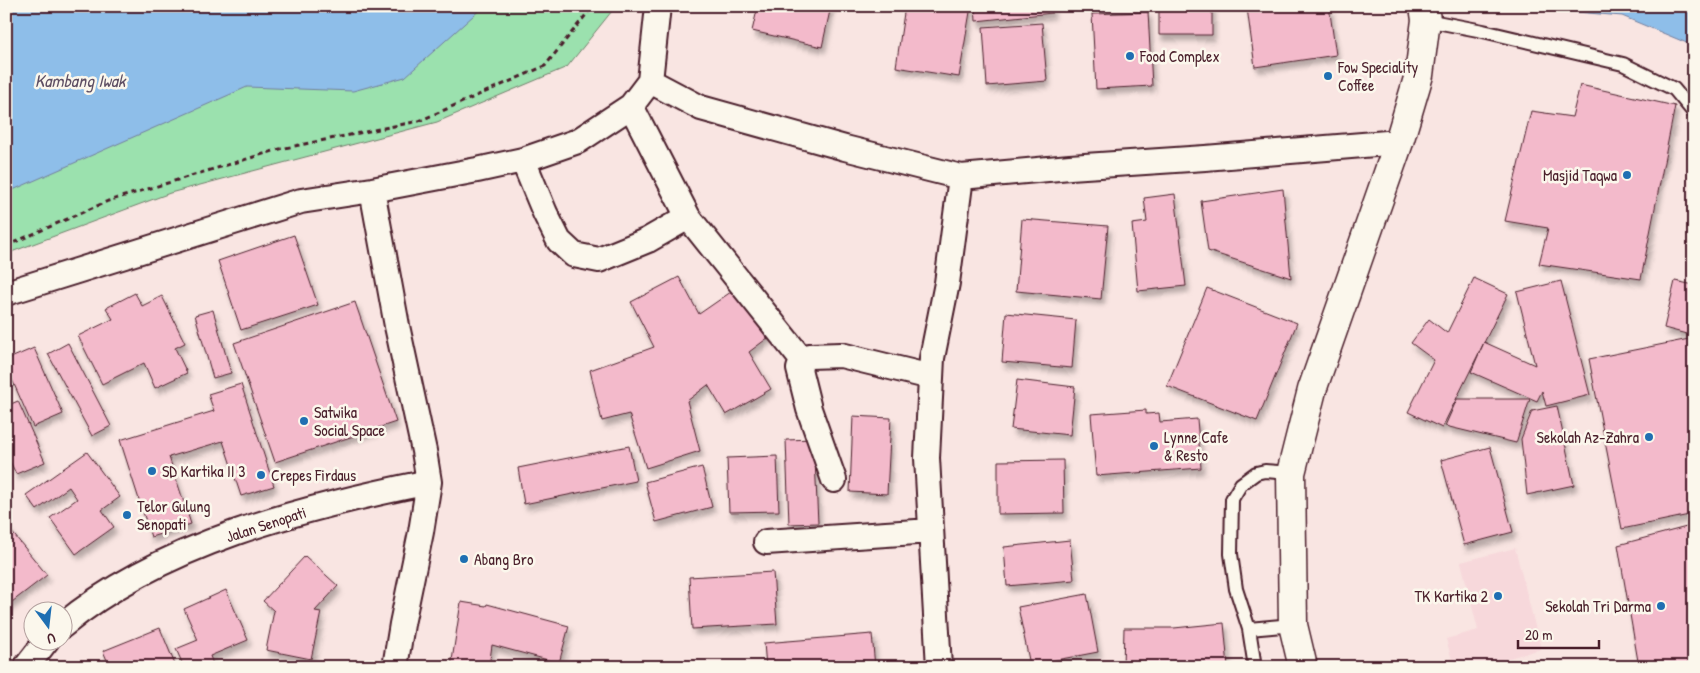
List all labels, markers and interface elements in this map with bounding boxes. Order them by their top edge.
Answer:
place label: Food Complex [1139,45,1220,67]
marker: Food Complex [1124,50,1136,62]
place label: Fow Speciality Coffee [1337,56,1419,96]
water label: Kambang Iwak [35,68,127,93]
marker: Fow Speciality Coffee [1322,70,1334,82]
place label: Masjid Taqwa [1543,164,1617,186]
marker: Masjid Taqwa [1621,169,1633,181]
place label: Satwika Social Space [314,401,385,441]
marker: Satwika Social Space [298,415,310,427]
place label: Lynne Cafe & Resto [1164,426,1229,466]
place label: Sekolah Az-Zahra [1537,426,1639,448]
marker: Sekolah Az-Zahra [1643,431,1655,443]
marker: Lynne Cafe & Resto [1148,440,1160,452]
place label: SD Kartika II 3 [162,460,245,482]
place label: Crepes Firdaus [271,464,356,486]
marker: SD Kartika II 3 [146,465,158,477]
marker: Crepes Firdaus [255,469,267,481]
place label: Telor Gulung Senopati [137,495,211,535]
street label: Jalan Senopati [223,501,309,547]
marker: Telor Gulung Senopati [121,509,133,521]
place label: Abang Bro [474,548,534,570]
marker: Abang Bro [458,553,470,565]
place label: TK Kartika 2 [1414,585,1489,607]
marker: TK Kartika 2 [1492,590,1504,602]
place label: Sekolah Tri Darma [1545,595,1651,617]
north arrow [22,600,72,650]
marker: Sekolah Tri Darma [1655,600,1667,612]
scale bar [1518,618,1599,650]
text: 20 m [1525,624,1552,645]
text: U [45,629,58,649]

